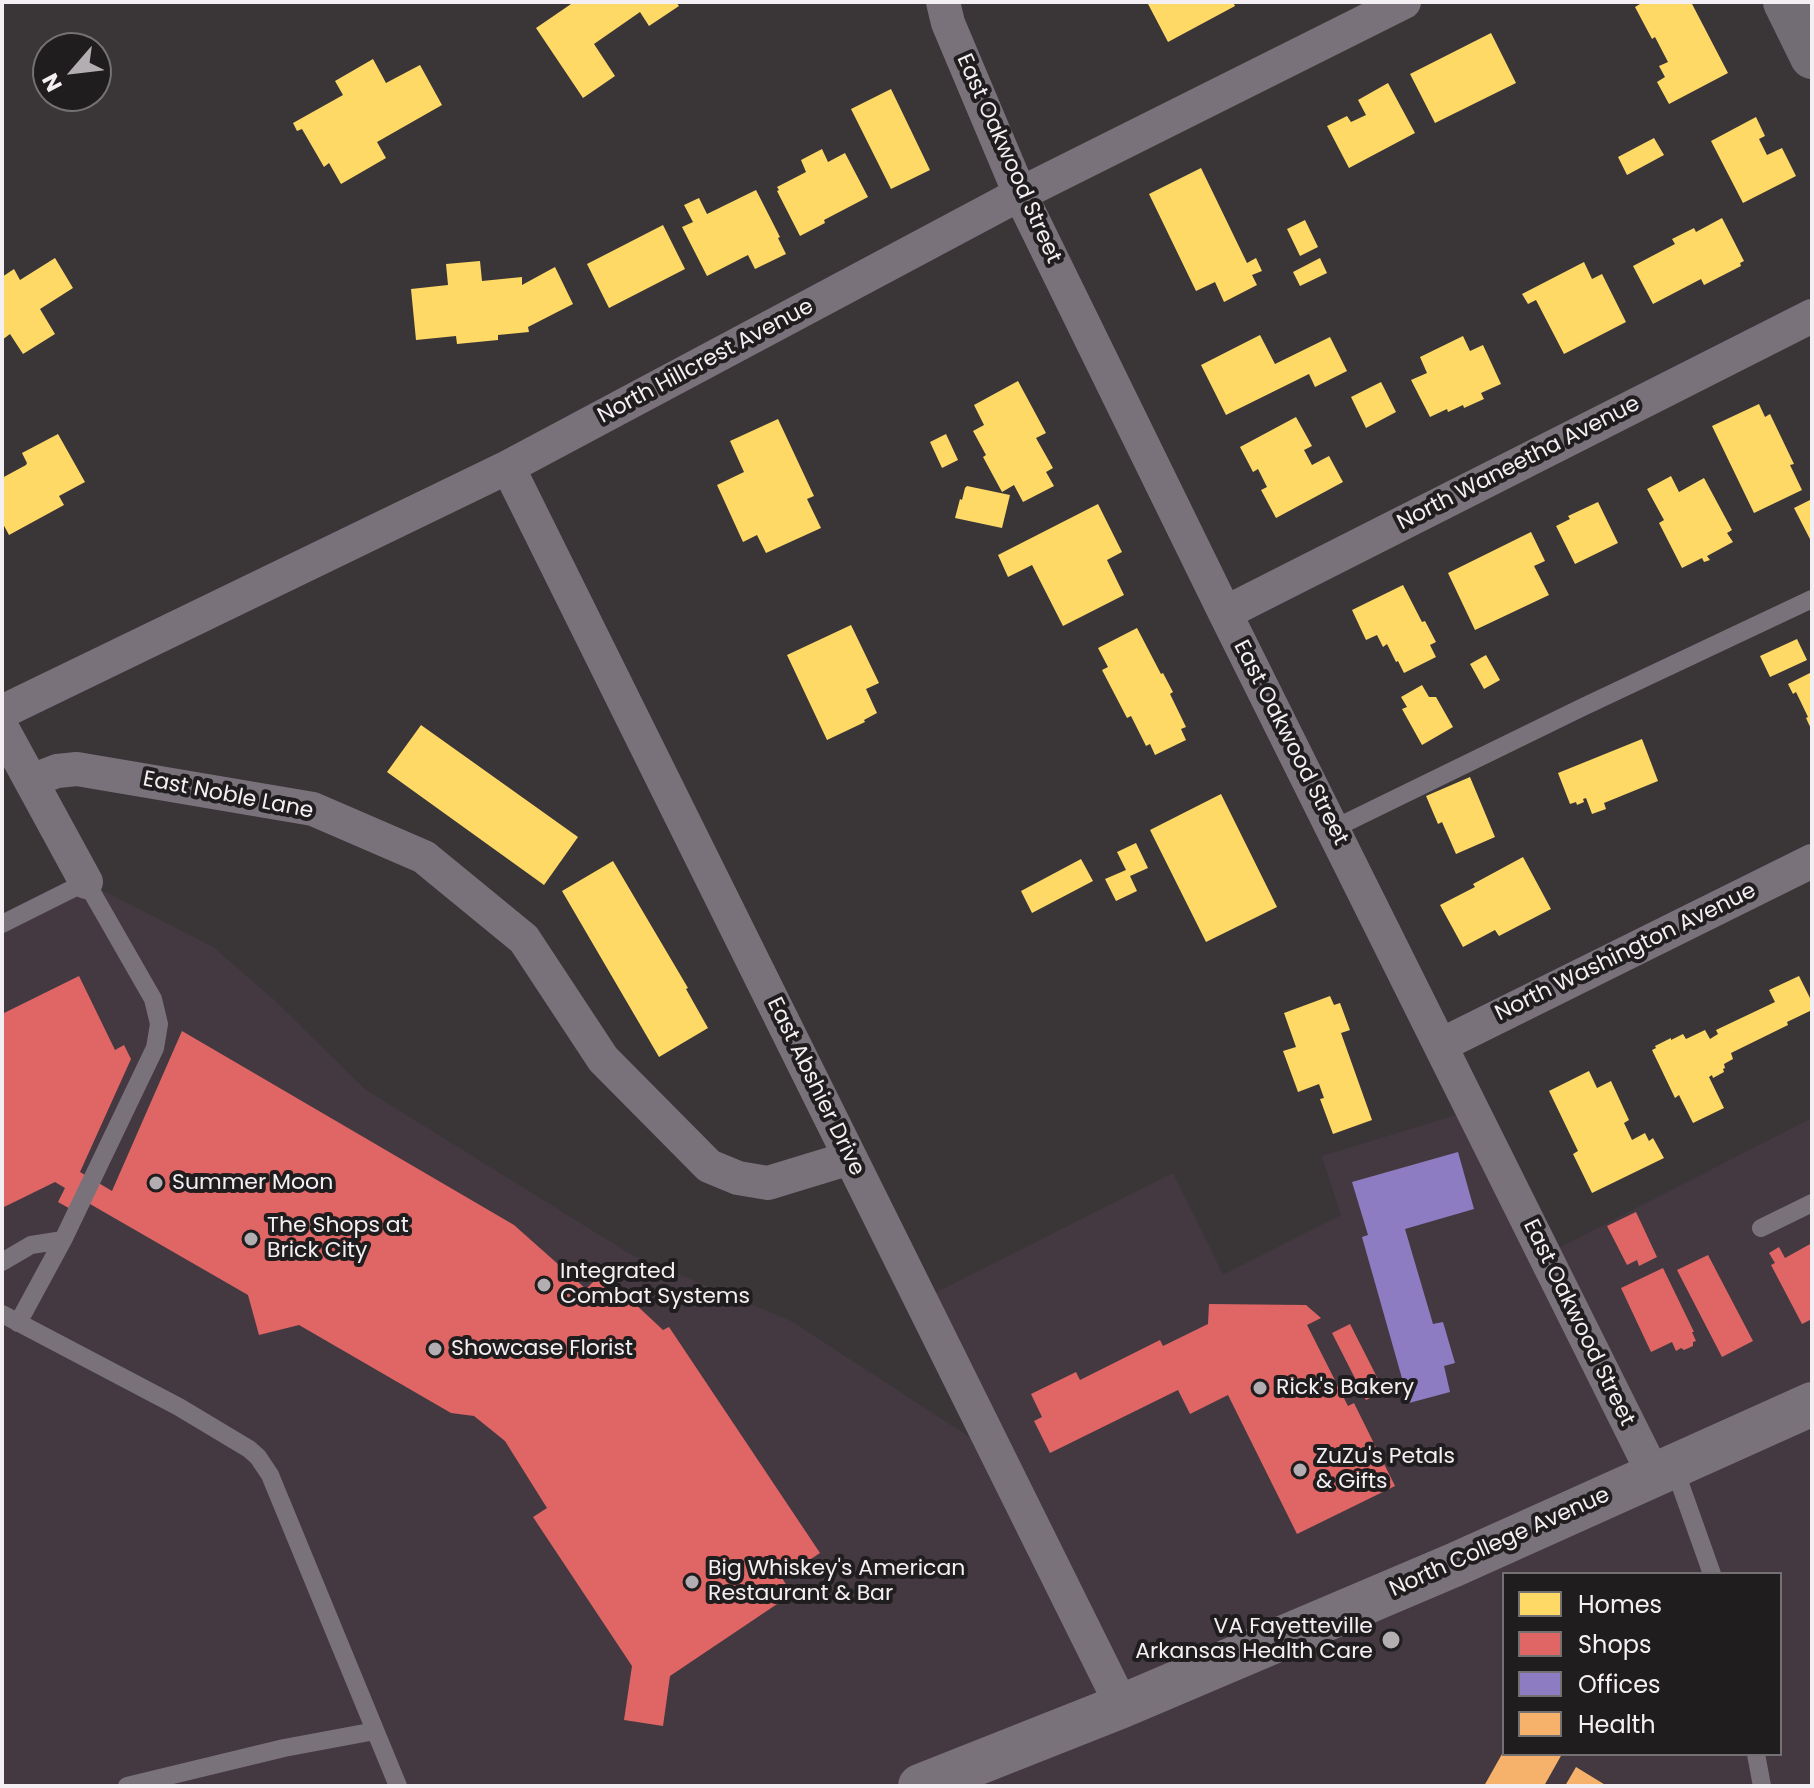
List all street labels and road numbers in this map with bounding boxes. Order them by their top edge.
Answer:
street label: East Oakwood Street [950,50,1066,268]
street label: North Hillcrest Avenue [594,294,818,430]
street label: North Waneetha Avenue [1393,391,1645,537]
street label: East Oakwood Street [1227,636,1353,850]
street label: East Noble Lane [141,767,315,825]
street label: North Washington Avenue [1491,878,1761,1028]
street label: East Abshier Drive [760,994,870,1180]
street label: East Oakwood Street [1517,1215,1639,1431]
street label: North College Avenue [1386,1482,1614,1604]

